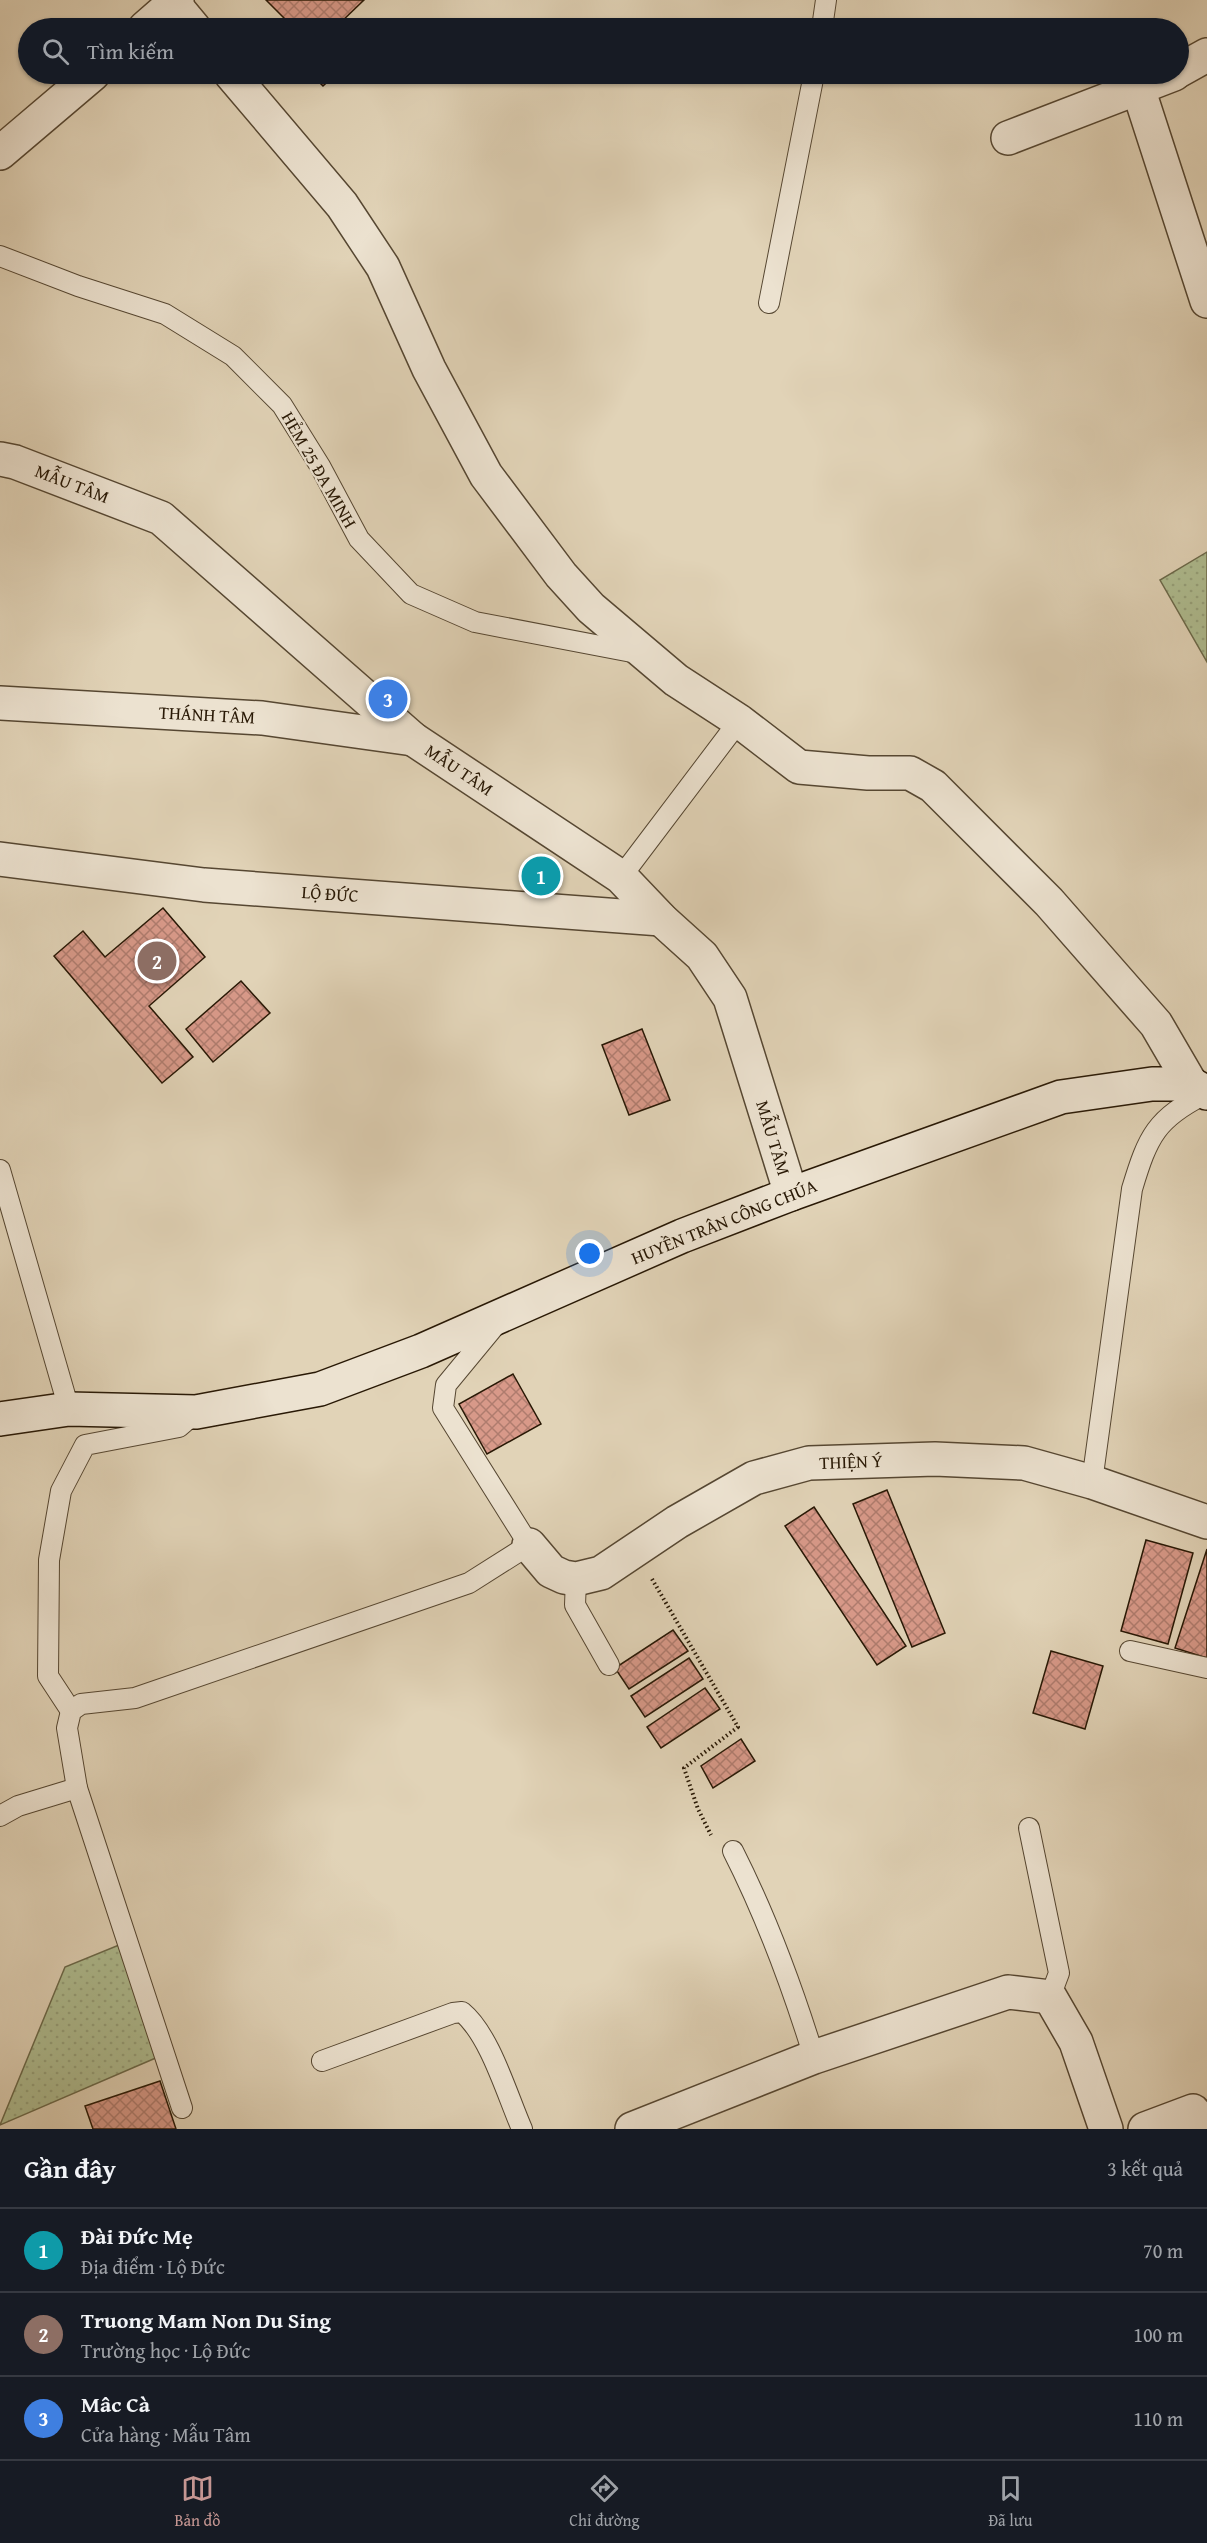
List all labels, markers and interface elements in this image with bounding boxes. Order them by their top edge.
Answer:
search box [18,18,1189,84]
icon: search [39,35,72,68]
text: Tìm kiếm [87,35,174,67]
street label: HẺM 25 ĐA MINH [275,406,364,533]
street label: MẪU TÂM [31,457,113,510]
pin: 3 [368,676,408,722]
street label: THÁNH TÂM [158,698,256,731]
street label: MẪU TÂM [420,737,499,803]
pin: 1 [522,854,560,898]
street label: LỘ ĐỨC [301,878,360,909]
pin: 2 [138,938,176,984]
street label: MẪU TÂM [749,1097,798,1179]
street label: HUYỀN TRÂN CÔNG CHÚA [627,1172,821,1271]
your location [575,1239,604,1268]
street label: THIỆN Ý [819,1447,883,1476]
text: Gần đây [24,2149,116,2188]
text: 3 kết quả [1107,2154,1183,2183]
text: Đài Đức Mẹ [81,2220,193,2252]
text: 1 [38,2236,49,2265]
text: 70 m [1143,2236,1183,2265]
text: Địa điểm · Lộ Đức [81,2252,225,2281]
text: Truong Mam Non Du Sing [81,2304,331,2336]
text: 2 [38,2320,49,2349]
text: 100 m [1133,2320,1183,2349]
text: Trường học · Lộ Đức [81,2336,250,2365]
text: Mâc Cà [81,2388,150,2420]
text: 3 [38,2404,49,2433]
text: 110 m [1133,2404,1183,2433]
text: Cửa hàng · Mẫu Tâm [81,2420,250,2449]
tab: Bản đồ [174,2472,220,2532]
tab: Chỉ đường [569,2472,639,2532]
tab: Đã lưu [988,2472,1033,2532]

